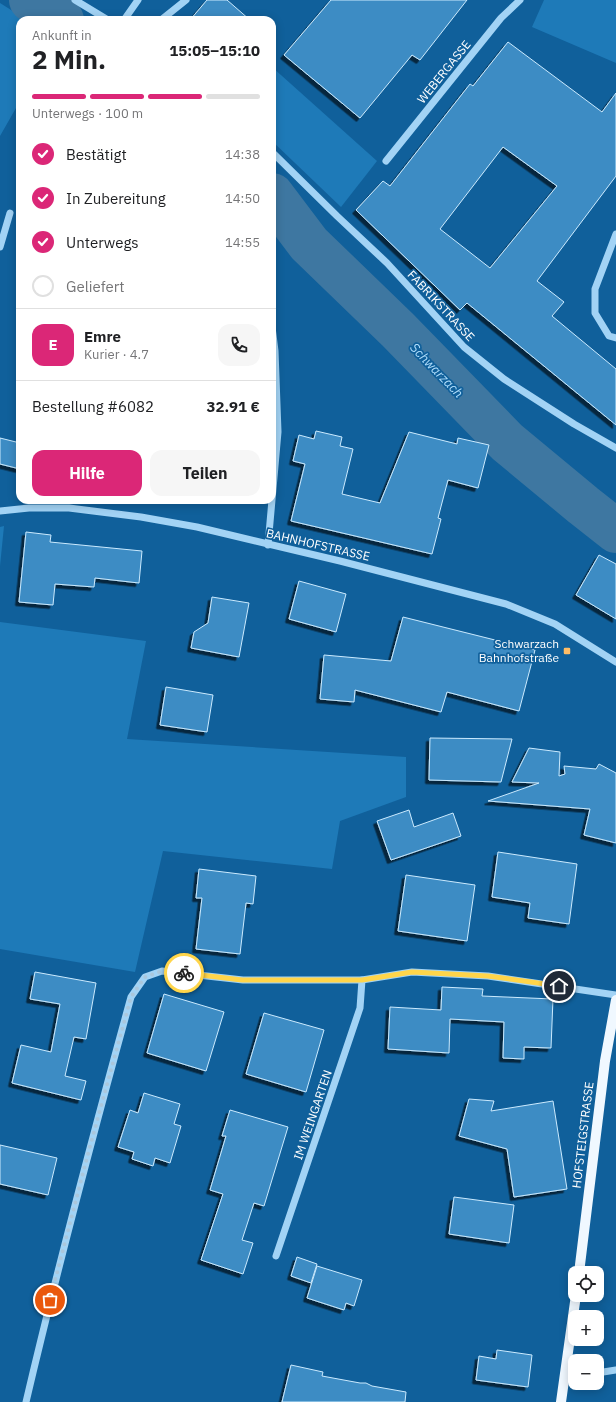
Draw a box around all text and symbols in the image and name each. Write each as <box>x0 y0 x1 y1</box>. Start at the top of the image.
text: Ankunft in <box>32 27 92 44</box>
street label: WEBERGASSE <box>414 37 474 106</box>
text: 15:05–15:10 <box>169 41 260 60</box>
text: 2 Min. <box>32 42 106 76</box>
text: Unterwegs · 100 m <box>32 105 143 122</box>
icon: check <box>32 143 54 165</box>
text: Bestätigt <box>66 145 127 164</box>
text: 14:38 <box>225 146 260 163</box>
icon: check <box>32 187 54 209</box>
text: In Zubereitung <box>66 189 166 208</box>
text: 14:50 <box>225 190 260 207</box>
icon: check <box>32 231 54 253</box>
text: Unterwegs <box>66 233 139 252</box>
text: 14:55 <box>225 234 260 251</box>
street label: FABRIKSTRASSE <box>405 267 478 344</box>
text: Geliefert <box>66 277 125 296</box>
button: phone <box>218 324 260 366</box>
text: Emre <box>84 327 121 346</box>
text: E <box>48 335 58 354</box>
water label: Schwarzach <box>406 339 467 401</box>
text: Kurier · 4.7 <box>84 346 149 363</box>
text: Bestellung #6082 <box>32 397 154 416</box>
text: 32.91 € <box>206 397 260 416</box>
button: Hilfe <box>32 450 142 496</box>
button: Teilen <box>150 450 260 496</box>
street label: BAHNHOFSTRASSE <box>265 525 371 564</box>
place label: Schwarzach Bahnhofstraße <box>479 636 559 665</box>
marker: Schwarzach Bahnhofstraße <box>562 646 572 656</box>
courier <box>164 953 204 993</box>
icon: bike <box>173 962 195 984</box>
pin <box>542 969 576 1003</box>
icon: home <box>548 975 570 997</box>
street label: IM WEINGARTEN <box>290 1068 335 1162</box>
street label: HOFSTEIGSTRASSE <box>569 1081 596 1189</box>
map controls <box>568 1266 604 1390</box>
button: locate <box>568 1266 604 1302</box>
pin <box>33 1283 67 1317</box>
icon: bag <box>39 1289 61 1311</box>
button: + <box>568 1310 604 1346</box>
button: − <box>568 1354 604 1390</box>

